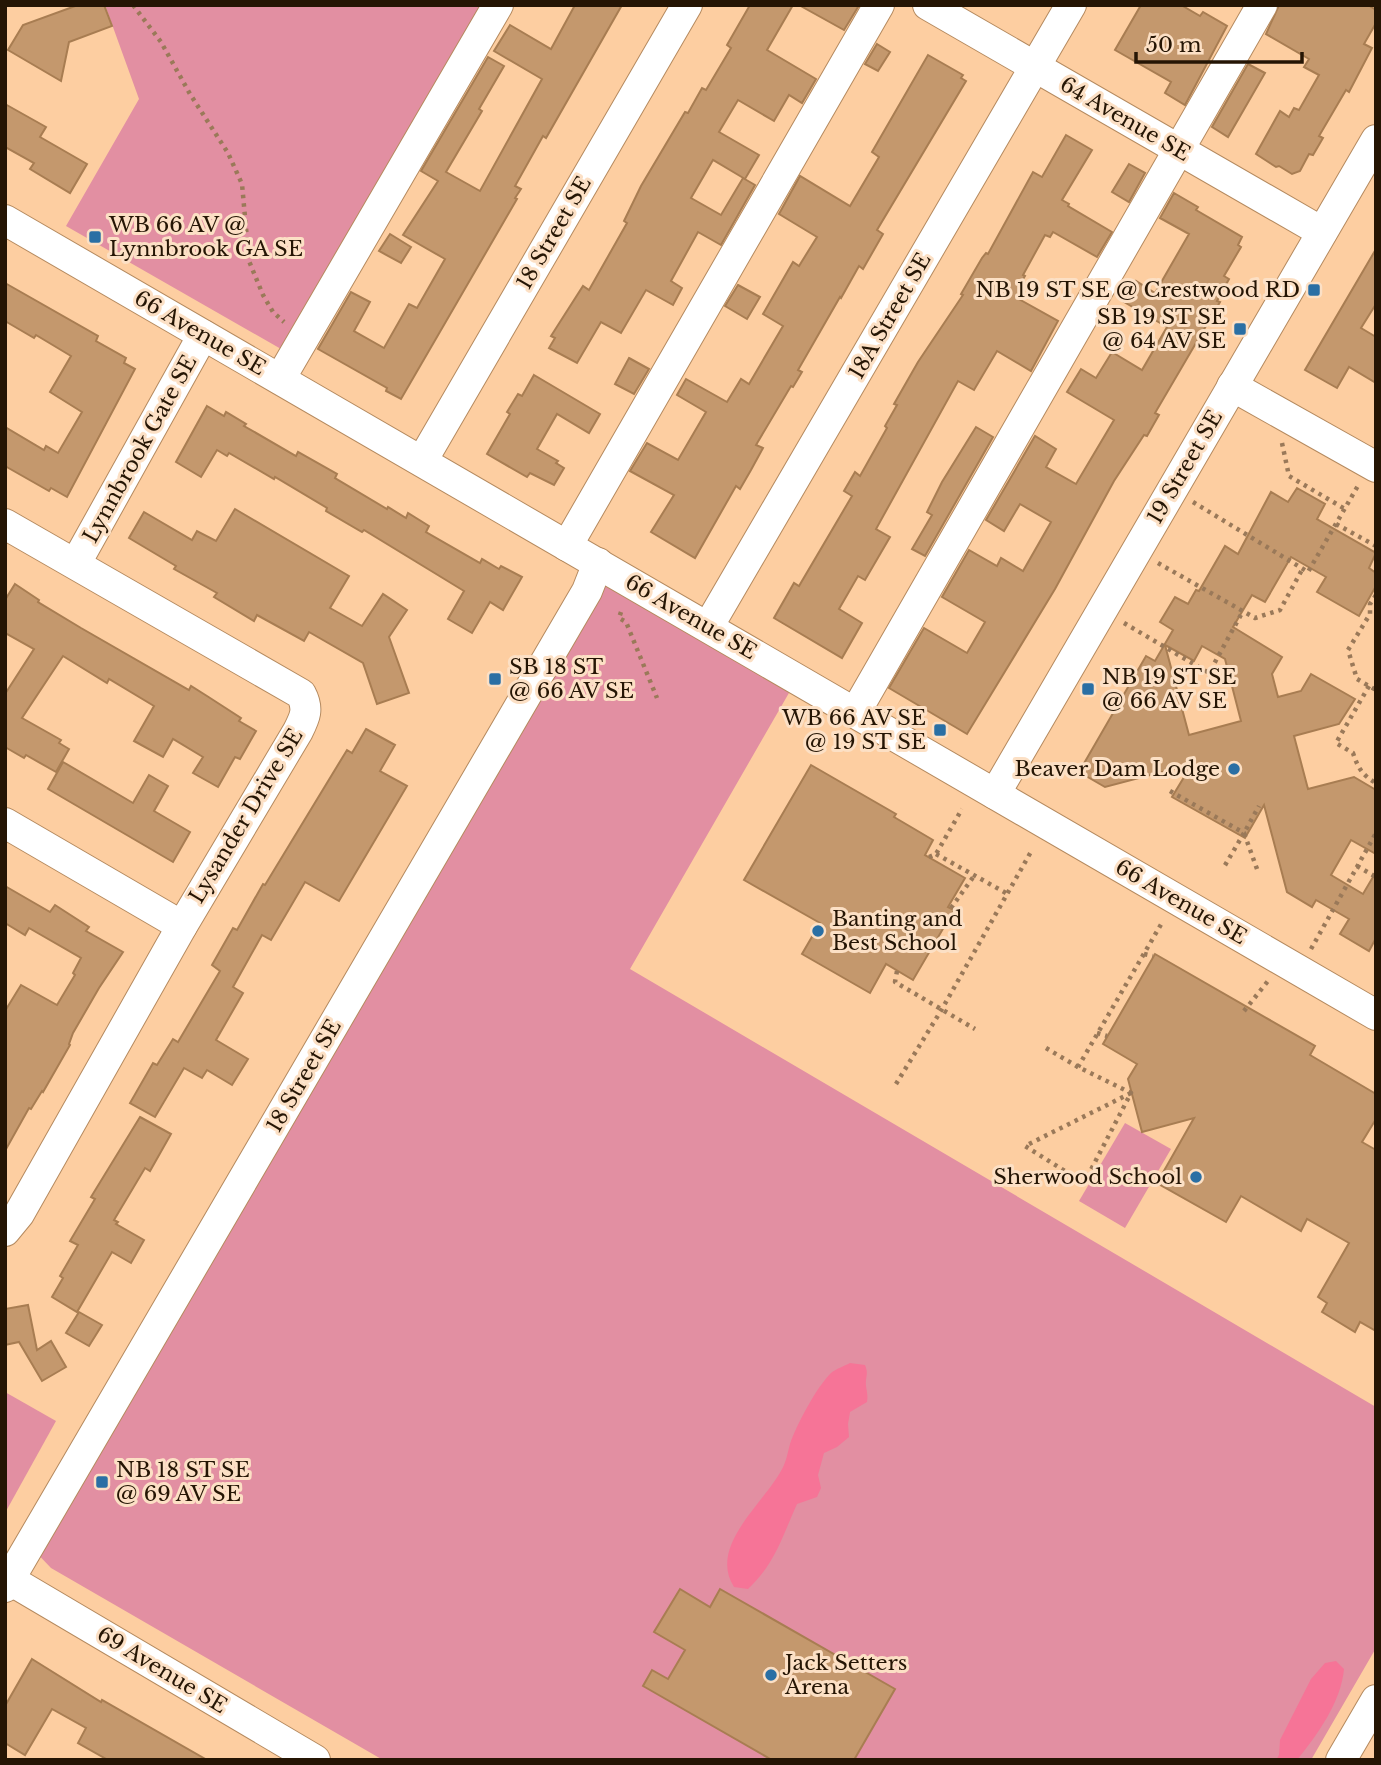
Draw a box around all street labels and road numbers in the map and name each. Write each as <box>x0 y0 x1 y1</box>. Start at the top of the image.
street label: 64 Avenue SE <box>1055 71 1195 167</box>
street label: 18 Street SE <box>511 172 597 294</box>
street label: 18A Street SE <box>843 248 937 384</box>
street label: 66 Avenue SE <box>130 285 270 381</box>
street label: Lynnbrook Gate SE <box>78 351 202 547</box>
street label: 19 Street SE <box>1142 406 1228 528</box>
street label: 66 Avenue SE <box>621 569 761 665</box>
street label: Lysander Drive SE <box>184 724 308 908</box>
street label: 66 Avenue SE <box>1111 854 1251 950</box>
street label: 18 Street SE <box>261 1015 347 1137</box>
street label: 69 Avenue SE <box>92 1621 232 1719</box>

